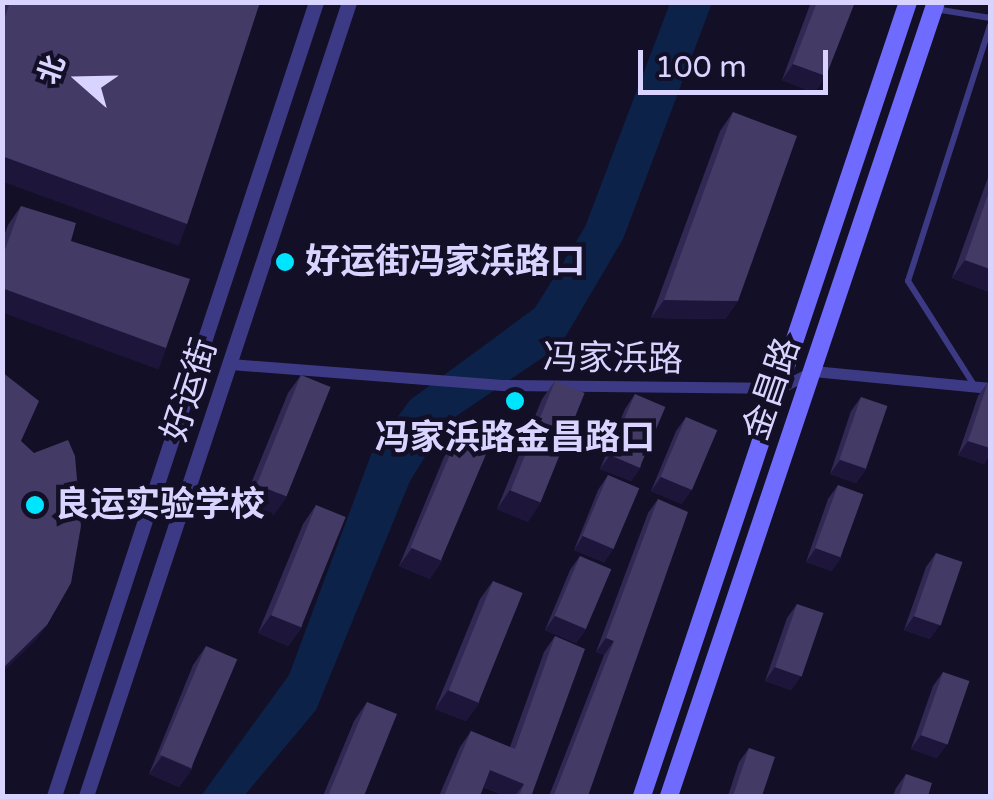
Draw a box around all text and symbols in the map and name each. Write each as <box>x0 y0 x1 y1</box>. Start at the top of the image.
north arrow <box>30 30 130 130</box>
scale bar <box>643 30 833 92</box>
text: 100 m <box>655 49 747 86</box>
text: 北 <box>31 51 73 89</box>
place label: 好运街冯家浜路口 <box>305 241 585 283</box>
marker: 好运街冯家浜路口 <box>274 251 296 273</box>
street label: 金昌路 <box>735 333 809 445</box>
street label: 好运街 <box>154 334 226 446</box>
street label: 冯家浜路 <box>543 337 683 381</box>
marker: 冯家浜路金昌路口 <box>504 390 526 412</box>
place label: 冯家浜路金昌路口 <box>375 417 655 459</box>
place label: 良运实验学校 <box>55 484 265 526</box>
marker: 良运实验学校 <box>24 494 46 516</box>

